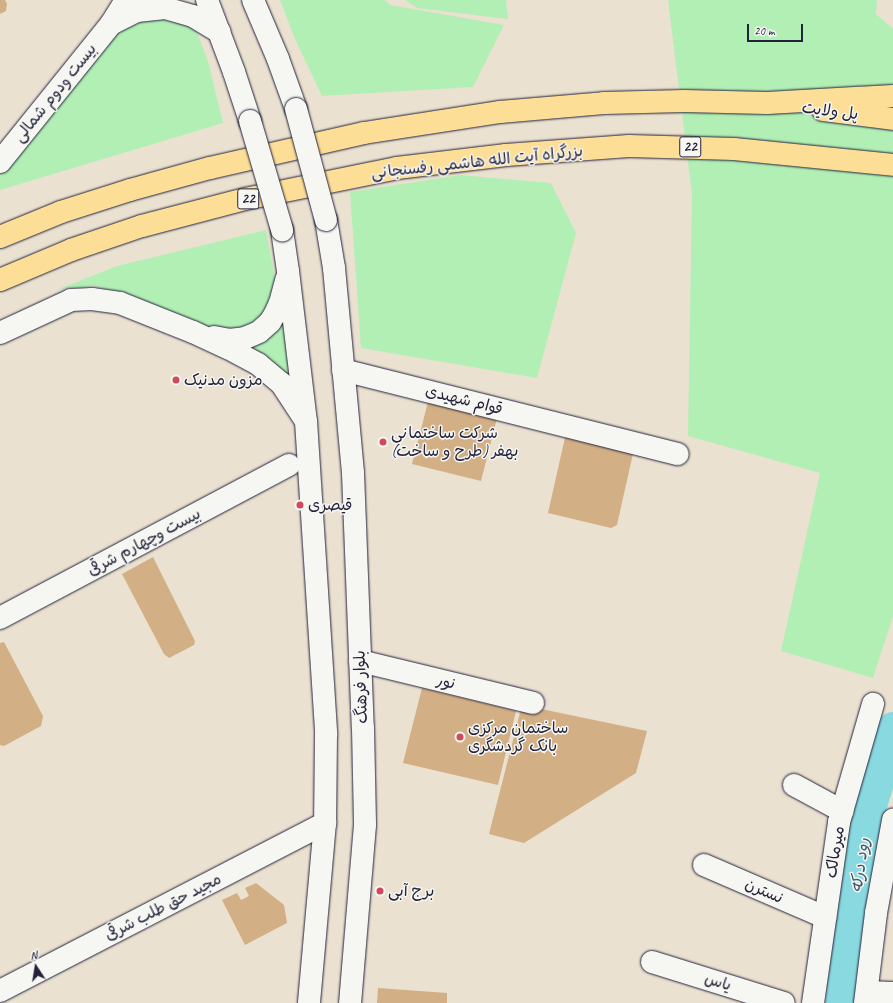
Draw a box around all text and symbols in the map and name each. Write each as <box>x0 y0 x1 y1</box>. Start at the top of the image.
scale bar <box>749 16 805 42</box>
text: 20 m <box>754 23 774 39</box>
street label: بیست ودوم شمالی <box>9 40 101 146</box>
street label: پل ولایت <box>801 98 859 124</box>
road number: 22 <box>679 134 701 160</box>
street label: بزرگراه آیت الله هاشمی رفسنجانی <box>370 141 584 183</box>
road number: 22 <box>237 186 259 212</box>
place label: مزون مدنیک <box>184 370 263 390</box>
marker: مزون مدنیک <box>171 375 181 385</box>
street label: قوام شهیدی <box>423 381 505 419</box>
place label: شرکت ساختمانی بهفر (طرح و ساخت) <box>391 423 518 461</box>
marker: شرکت ساختمانی بهفر (طرح و ساخت) <box>378 437 388 447</box>
place label: قیصری <box>308 495 352 515</box>
marker: قیصری <box>295 500 305 510</box>
street label: بیست وچهارم شرقی <box>84 504 204 580</box>
street label: بلوار فرهنگ <box>350 650 372 724</box>
street label: نور <box>435 670 457 694</box>
place label: ساختمان مرکزی بانک گردشگری <box>468 718 568 756</box>
marker: ساختمان مرکزی بانک گردشگری <box>455 732 465 742</box>
street label: میرمالک <box>821 825 849 879</box>
water label: رود درکه <box>846 836 874 894</box>
street label: مجید حق طلب شرقی <box>102 869 224 945</box>
street label: نسترن <box>742 874 786 908</box>
place label: برج آبی <box>388 881 434 901</box>
marker: برج آبی <box>375 886 385 896</box>
north arrow <box>16 947 56 987</box>
text: N <box>29 948 38 963</box>
street label: یاس <box>702 969 734 995</box>

